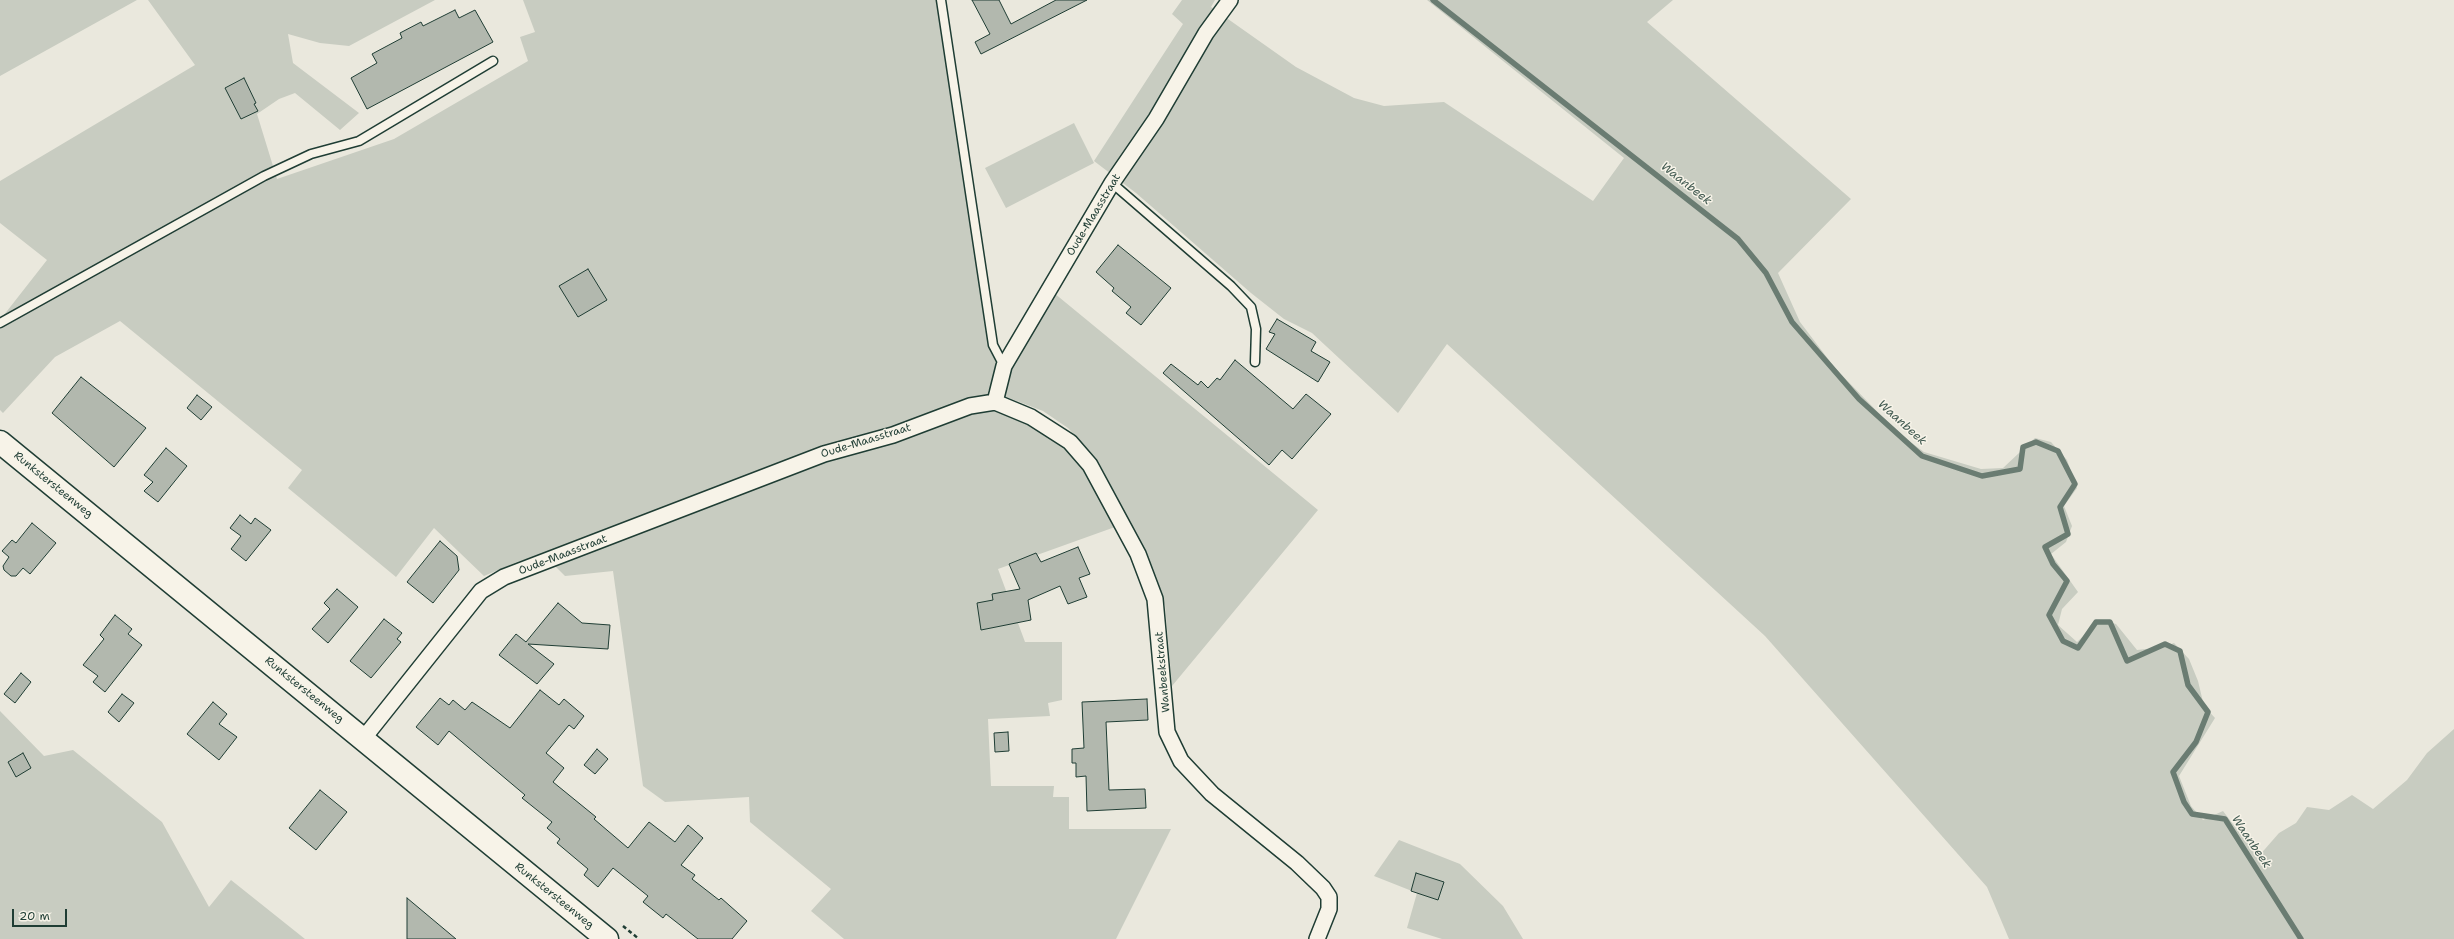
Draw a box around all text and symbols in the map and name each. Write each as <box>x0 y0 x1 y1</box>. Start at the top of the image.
water label: Waanbeek <box>1658 160 1714 208</box>
street label: Oude-Maasstraat <box>1064 171 1124 259</box>
water label: Waanbeek <box>1875 397 1929 449</box>
street label: Oude-Maasstraat <box>819 421 913 461</box>
street label: Runkstersteenweg <box>11 449 95 521</box>
street label: Oude-Maasstraat <box>517 532 609 578</box>
street label: Wanbeekstraat <box>1153 631 1173 713</box>
street label: Runkstersteenweg <box>262 654 346 726</box>
water label: Waanbeek <box>2228 813 2274 871</box>
street label: Runkstersteenweg <box>512 860 596 932</box>
scale bar <box>14 901 69 927</box>
text: 20 m <box>19 908 50 924</box>

